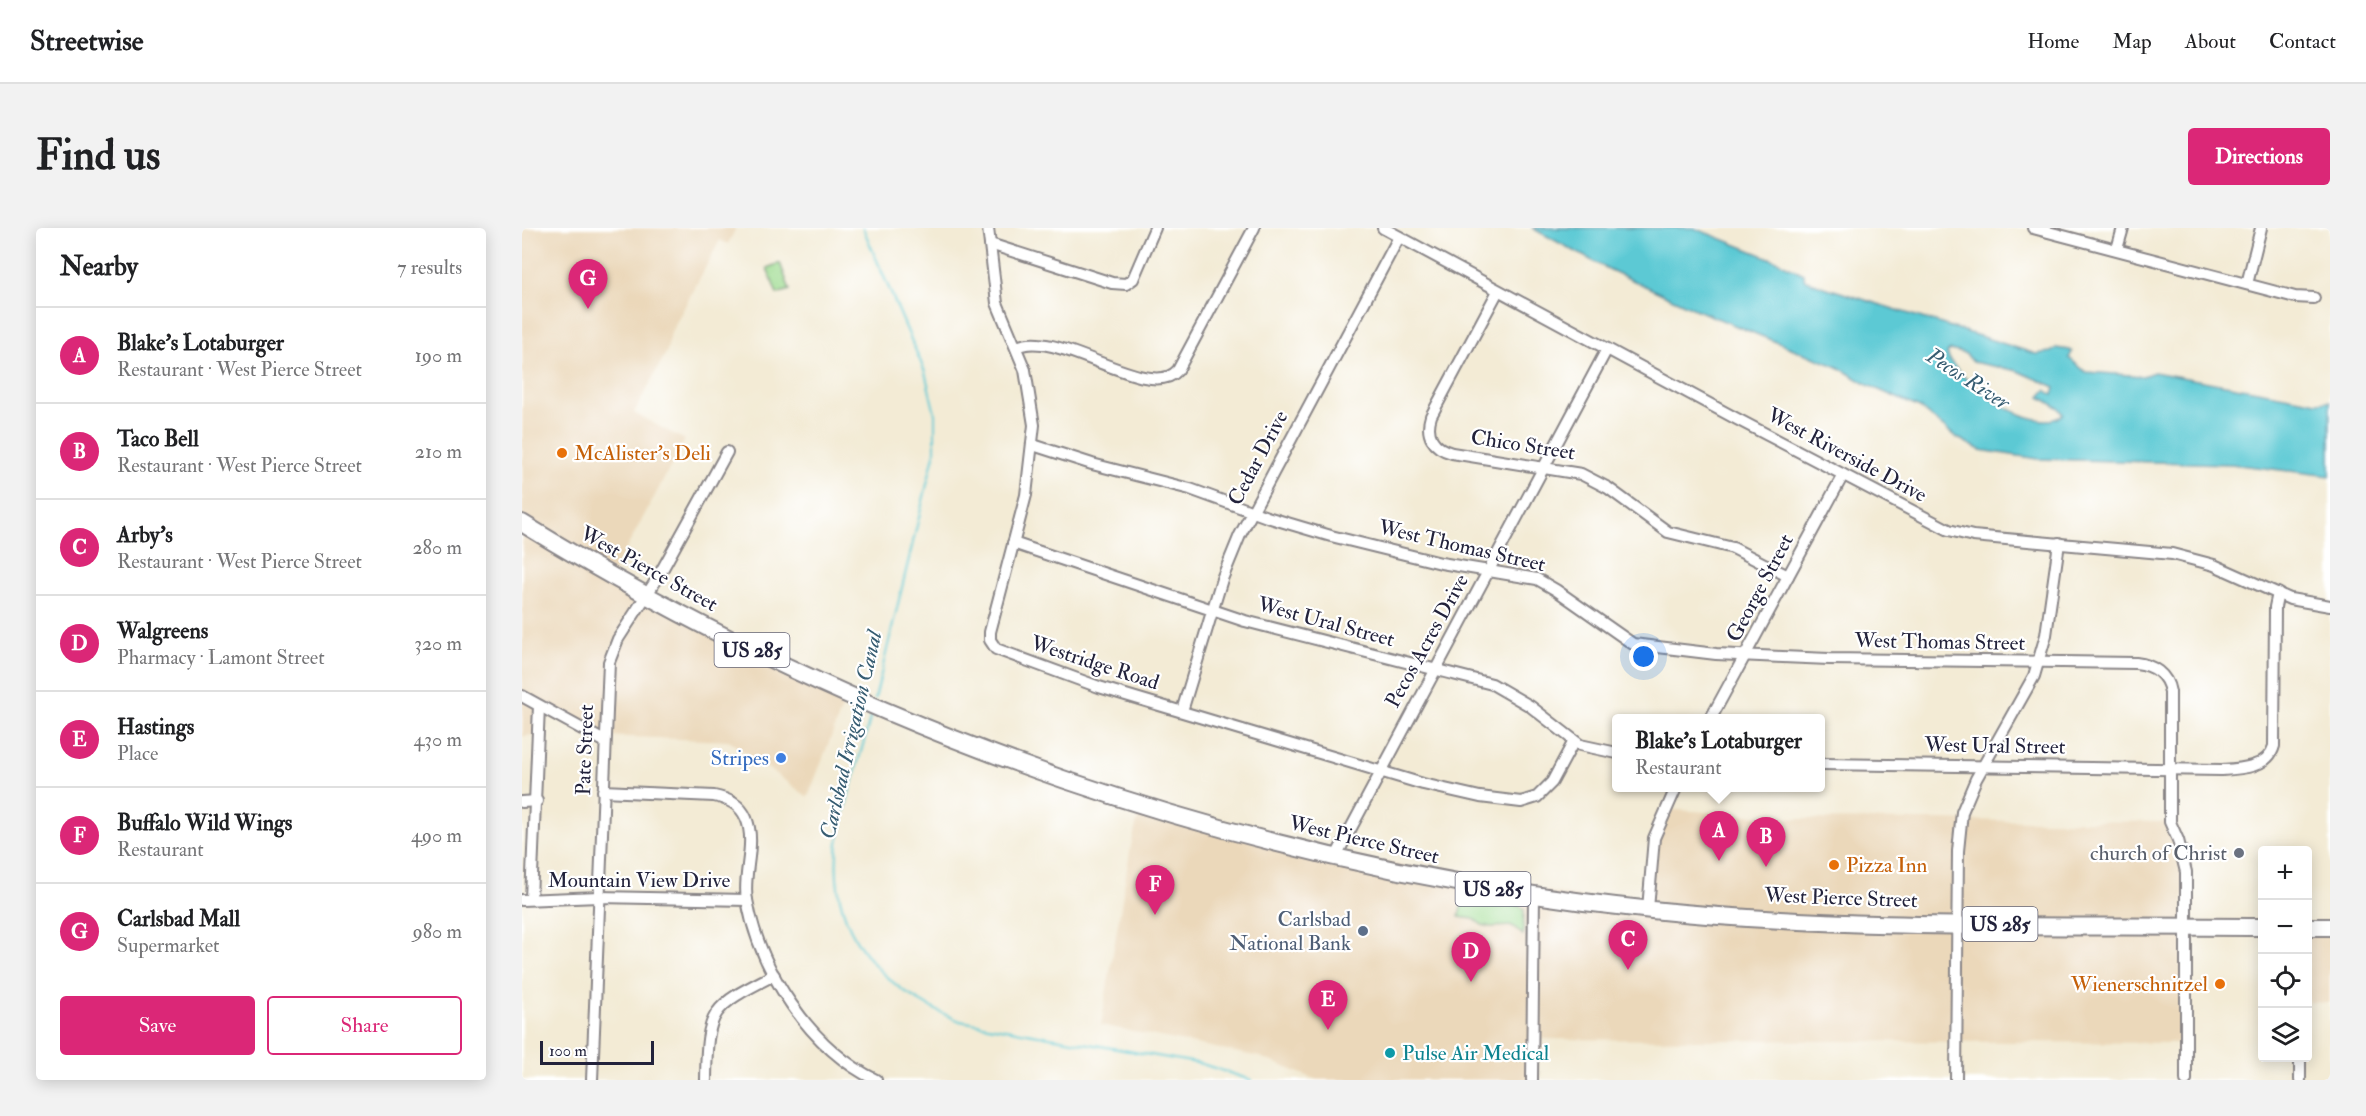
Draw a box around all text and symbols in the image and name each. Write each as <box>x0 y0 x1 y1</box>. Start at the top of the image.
text: Streetwise <box>30 24 144 59</box>
text: Home <box>2027 28 2079 55</box>
text: Map <box>2112 28 2152 55</box>
text: About <box>2185 28 2236 55</box>
text: Contact <box>2269 28 2336 55</box>
button: Directions <box>2188 128 2330 185</box>
text: Find us <box>36 130 160 182</box>
text: Nearby <box>60 251 138 283</box>
text: 7 results <box>397 255 462 280</box>
pin: G <box>568 260 608 309</box>
text: Blake's Lotaburger <box>117 329 284 357</box>
water label: Pecos River <box>1920 341 2017 417</box>
text: A <box>73 343 86 368</box>
text: 190 m <box>415 343 462 368</box>
text: Restaurant · West Pierce Street <box>117 357 362 382</box>
street label: West Riverside Drive <box>1762 401 1932 509</box>
street label: Cedar Drive <box>1222 406 1294 510</box>
street label: Chico Street <box>1469 423 1577 467</box>
text: Taco Bell <box>117 425 199 453</box>
text: B <box>73 439 86 464</box>
text: 210 m <box>415 439 462 464</box>
place label: McAlister's Deli <box>574 440 711 467</box>
marker: McAlister's Deli <box>555 446 569 460</box>
text: Restaurant · West Pierce Street <box>117 453 362 478</box>
street label: West Thomas Street <box>1375 513 1548 578</box>
street label: West Pierce Street <box>575 520 723 618</box>
text: Arby's <box>117 521 173 549</box>
street label: George Street <box>1720 529 1800 647</box>
text: C <box>72 535 87 560</box>
text: 280 m <box>412 535 462 560</box>
text: Restaurant · West Pierce Street <box>117 549 362 574</box>
street label: Pecos Acres Drive <box>1379 569 1475 713</box>
street label: West Ural Street <box>1254 590 1398 653</box>
text: Walgreens <box>117 617 208 645</box>
water label: Carlsbad Irrigation Canal <box>813 626 889 842</box>
street label: West Thomas Street <box>1853 627 2026 657</box>
street label: Westridge Road <box>1026 629 1163 697</box>
text: D <box>71 631 88 656</box>
text: 320 m <box>414 631 462 656</box>
road number: US 285 <box>714 633 790 667</box>
your location <box>1629 642 1658 671</box>
text: Pharmacy · Lamont Street <box>117 645 325 670</box>
street label: Pate Street <box>570 704 600 796</box>
text: Hastings <box>117 713 194 741</box>
popup <box>1612 714 1825 792</box>
text: E <box>72 727 87 752</box>
text: 430 m <box>414 727 462 752</box>
text: Blake's Lotaburger <box>1635 727 1802 755</box>
street label: West Ural Street <box>1923 731 2066 761</box>
text: Place <box>117 741 158 766</box>
place label: Stripes <box>711 745 769 772</box>
marker: Stripes <box>774 751 788 765</box>
text: Restaurant <box>1635 755 1722 780</box>
text: Buffalo Wild Wings <box>117 809 292 837</box>
street label: West Pierce Street <box>1285 809 1442 870</box>
pin: A <box>1700 812 1738 861</box>
pin: B <box>1746 818 1786 867</box>
text: F <box>73 823 86 848</box>
text: 490 m <box>411 823 462 848</box>
text: Restaurant <box>117 837 204 862</box>
place label: church of Christ <box>2090 840 2227 867</box>
marker: church of Christ <box>2232 846 2246 860</box>
map controls <box>2258 846 2312 1062</box>
button: + <box>2258 846 2312 900</box>
place label: Pizza Inn <box>1846 852 1927 879</box>
marker: Pizza Inn <box>1827 858 1841 872</box>
pin: F <box>1136 866 1174 915</box>
street label: Mountain View Drive <box>548 867 730 894</box>
road number: US 285 <box>1456 872 1530 906</box>
street label: West Pierce Street <box>1763 882 1918 914</box>
button: − <box>2258 900 2312 954</box>
text: Carlsbad Mall <box>117 905 240 933</box>
place label: Carlsbad National Bank <box>1229 906 1352 957</box>
road number: US 285 <box>1962 907 2038 941</box>
text: G <box>71 919 88 944</box>
text: 980 m <box>412 919 462 944</box>
pin: C <box>1608 920 1648 970</box>
marker: Carlsbad National Bank <box>1356 924 1370 938</box>
pin: D <box>1452 932 1490 982</box>
text: Supermarket <box>117 933 220 958</box>
button: locate <box>2258 954 2312 1008</box>
place label: Wienerschnitzel <box>2070 971 2209 998</box>
marker: Wienerschnitzel <box>2213 977 2227 991</box>
pin: E <box>1308 980 1348 1030</box>
button: Save <box>60 996 255 1055</box>
button: Share <box>267 996 462 1055</box>
button: layers <box>2258 1008 2312 1062</box>
scale bar <box>540 1038 654 1066</box>
place label: Pulse Air Medical <box>1402 1040 1550 1067</box>
text: 100 m <box>549 1041 587 1061</box>
marker: Pulse Air Medical <box>1383 1046 1397 1060</box>

